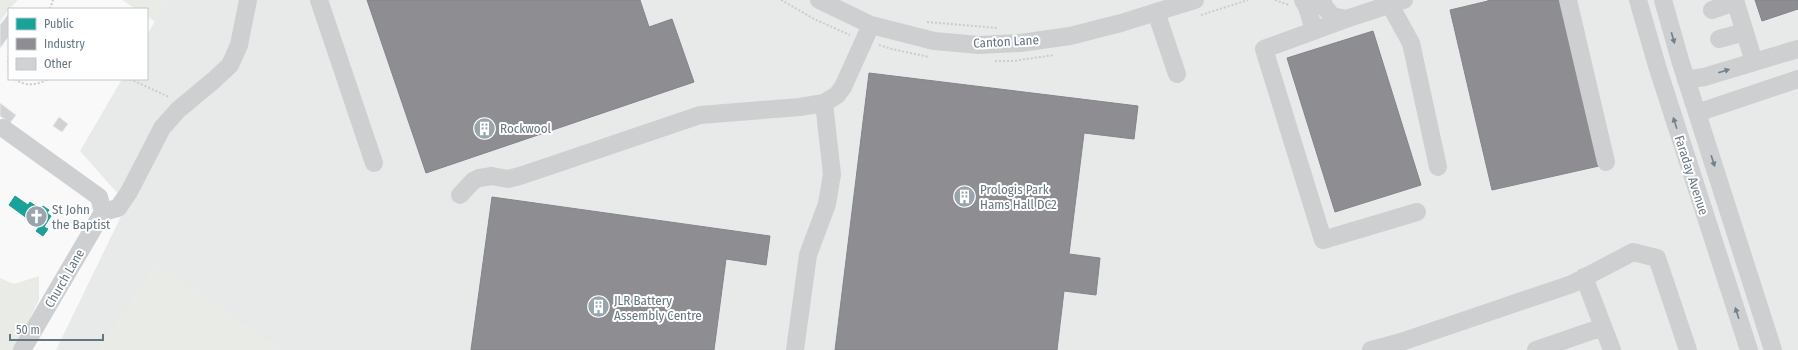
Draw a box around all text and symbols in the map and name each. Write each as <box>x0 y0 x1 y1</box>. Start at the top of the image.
legend <box>8 8 148 80</box>
text: Public <box>44 17 74 31</box>
street label: Canton Lane <box>973 32 1039 51</box>
one-way arrow <box>1670 32 1676 44</box>
text: Industry <box>44 37 85 51</box>
text: Other <box>44 57 73 71</box>
one-way arrow <box>1718 68 1730 74</box>
building icon: Rockwool <box>472 115 498 141</box>
one-way arrow <box>1672 116 1678 128</box>
place label: Rockwool <box>500 121 552 136</box>
street label: Faraday Avenue <box>1672 133 1711 217</box>
one-way arrow <box>1710 156 1716 168</box>
place label: Prologis Park Hams Hall DC2 <box>980 182 1057 212</box>
building icon: Prologis Park Hams Hall DC2 <box>952 183 978 209</box>
place label: St John the Baptist <box>52 202 111 232</box>
church icon: St John the Baptist <box>23 203 49 229</box>
street label: Church Lane <box>42 246 87 310</box>
place label: JLR Battery Assembly Centre <box>614 293 702 323</box>
building icon: JLR Battery Assembly Centre <box>585 294 611 320</box>
one-way arrow <box>1734 307 1740 319</box>
scale bar <box>10 316 103 342</box>
text: 50 m <box>16 323 40 337</box>

